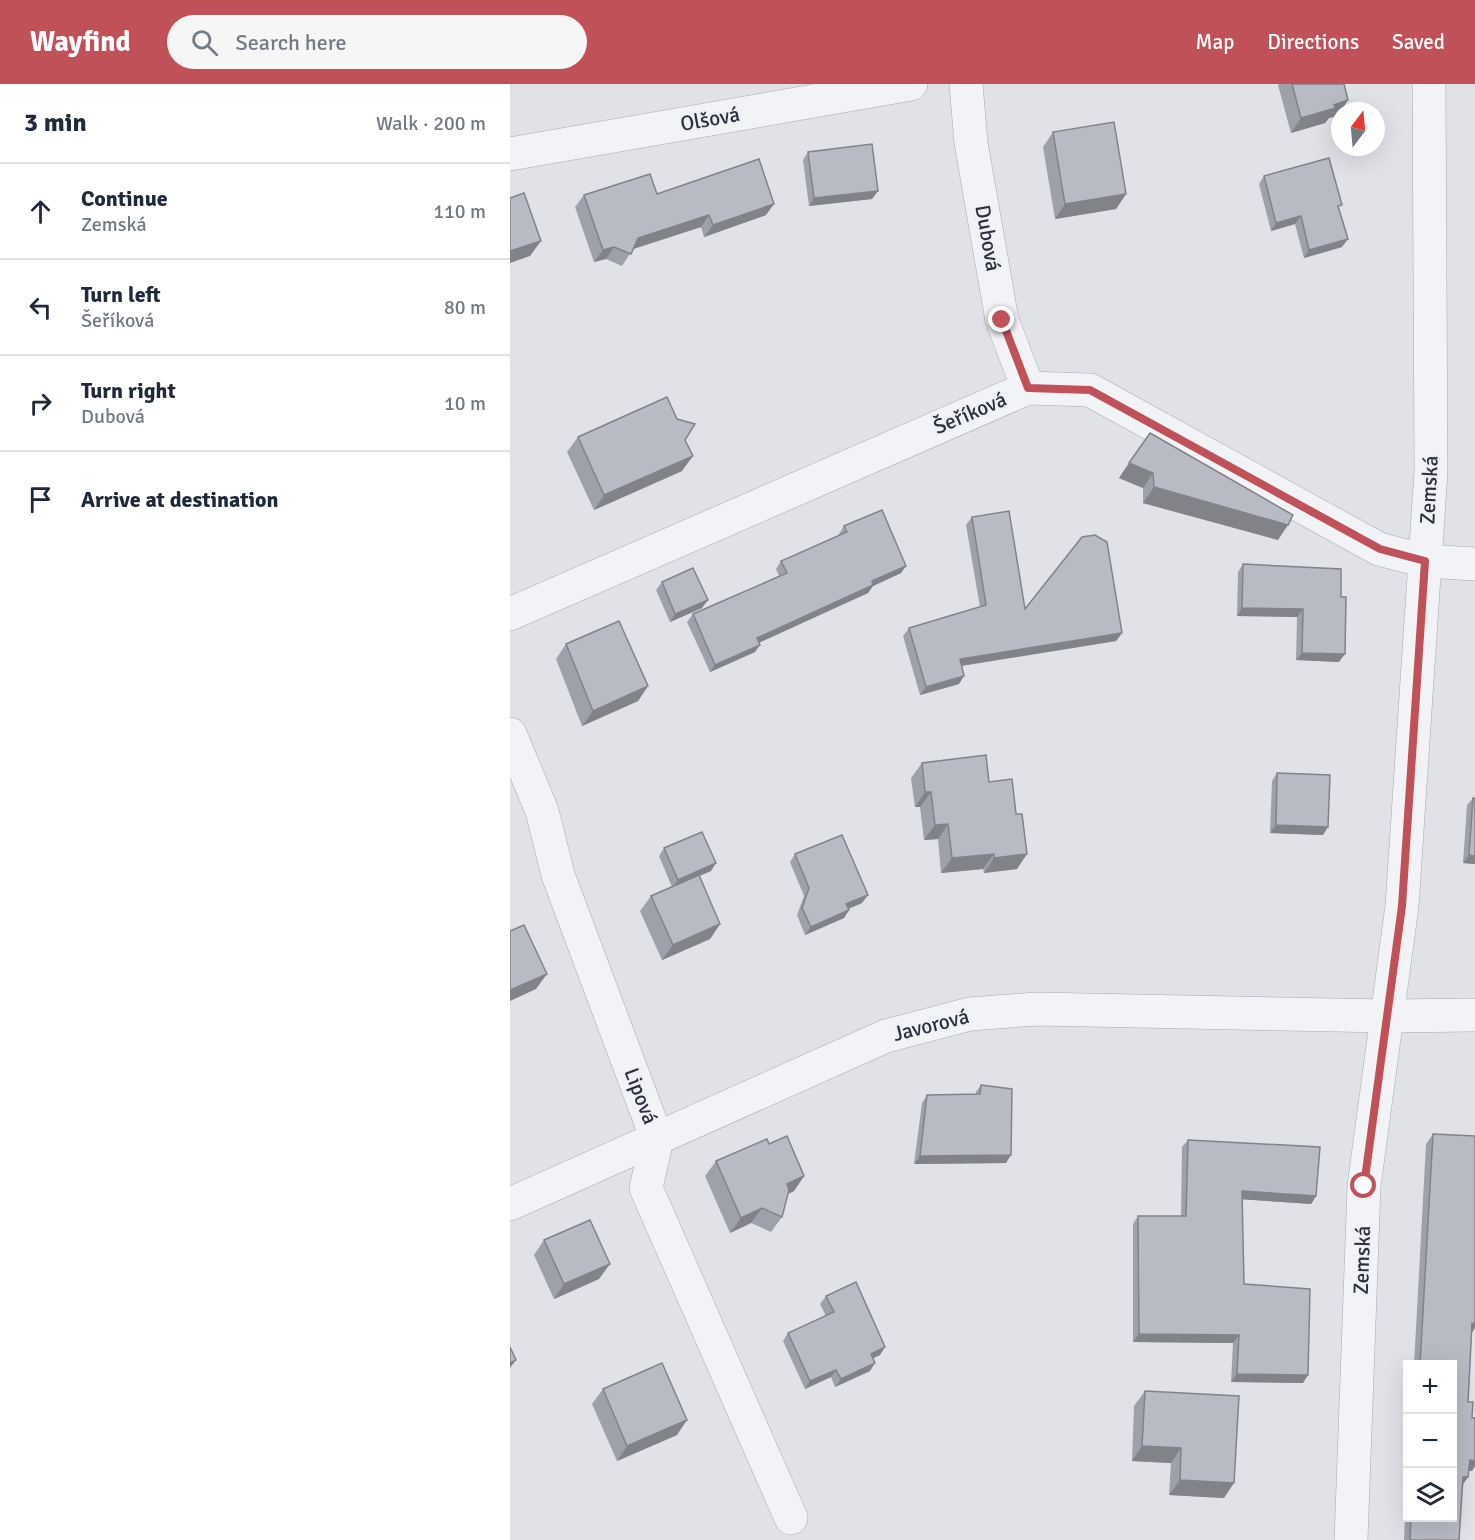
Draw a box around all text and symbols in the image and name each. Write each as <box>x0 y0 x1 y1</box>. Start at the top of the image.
search box <box>167 15 587 69</box>
text: Wayfind <box>30 25 131 59</box>
icon: search <box>188 26 221 59</box>
text: Search here <box>236 29 347 56</box>
text: Map <box>1196 29 1234 55</box>
text: Directions <box>1267 29 1359 55</box>
text: Saved <box>1392 29 1445 55</box>
street label: Olšová <box>678 101 742 137</box>
north arrow <box>1331 102 1385 156</box>
text: 3 min <box>24 107 87 139</box>
text: Walk · 200 m <box>376 111 486 136</box>
text: Continue <box>81 185 168 212</box>
icon: ahead <box>24 195 57 228</box>
text: 110 m <box>433 199 486 224</box>
street label: Dubová <box>969 203 1007 273</box>
text: Zemská <box>81 212 147 237</box>
text: Turn left <box>81 281 161 308</box>
icon: left <box>24 291 57 324</box>
text: 80 m <box>444 295 486 320</box>
route end <box>988 306 1014 332</box>
text: Šeříková <box>81 308 154 333</box>
text: Turn right <box>81 377 176 404</box>
street label: Šeříková <box>929 386 1011 440</box>
icon: right <box>24 387 57 420</box>
text: 10 m <box>444 391 486 416</box>
text: Dubová <box>81 404 145 429</box>
street label: Zemská <box>1414 455 1444 525</box>
icon: arrive <box>24 483 57 516</box>
text: Arrive at destination <box>81 486 278 513</box>
street label: Javorová <box>890 1003 972 1047</box>
street label: Lipová <box>618 1064 664 1128</box>
route start <box>1350 1172 1376 1198</box>
street label: Zemská <box>1348 1225 1376 1295</box>
map controls <box>1403 1360 1457 1522</box>
button: + <box>1403 1360 1457 1414</box>
button: − <box>1403 1414 1457 1468</box>
button: layers <box>1403 1468 1457 1522</box>

